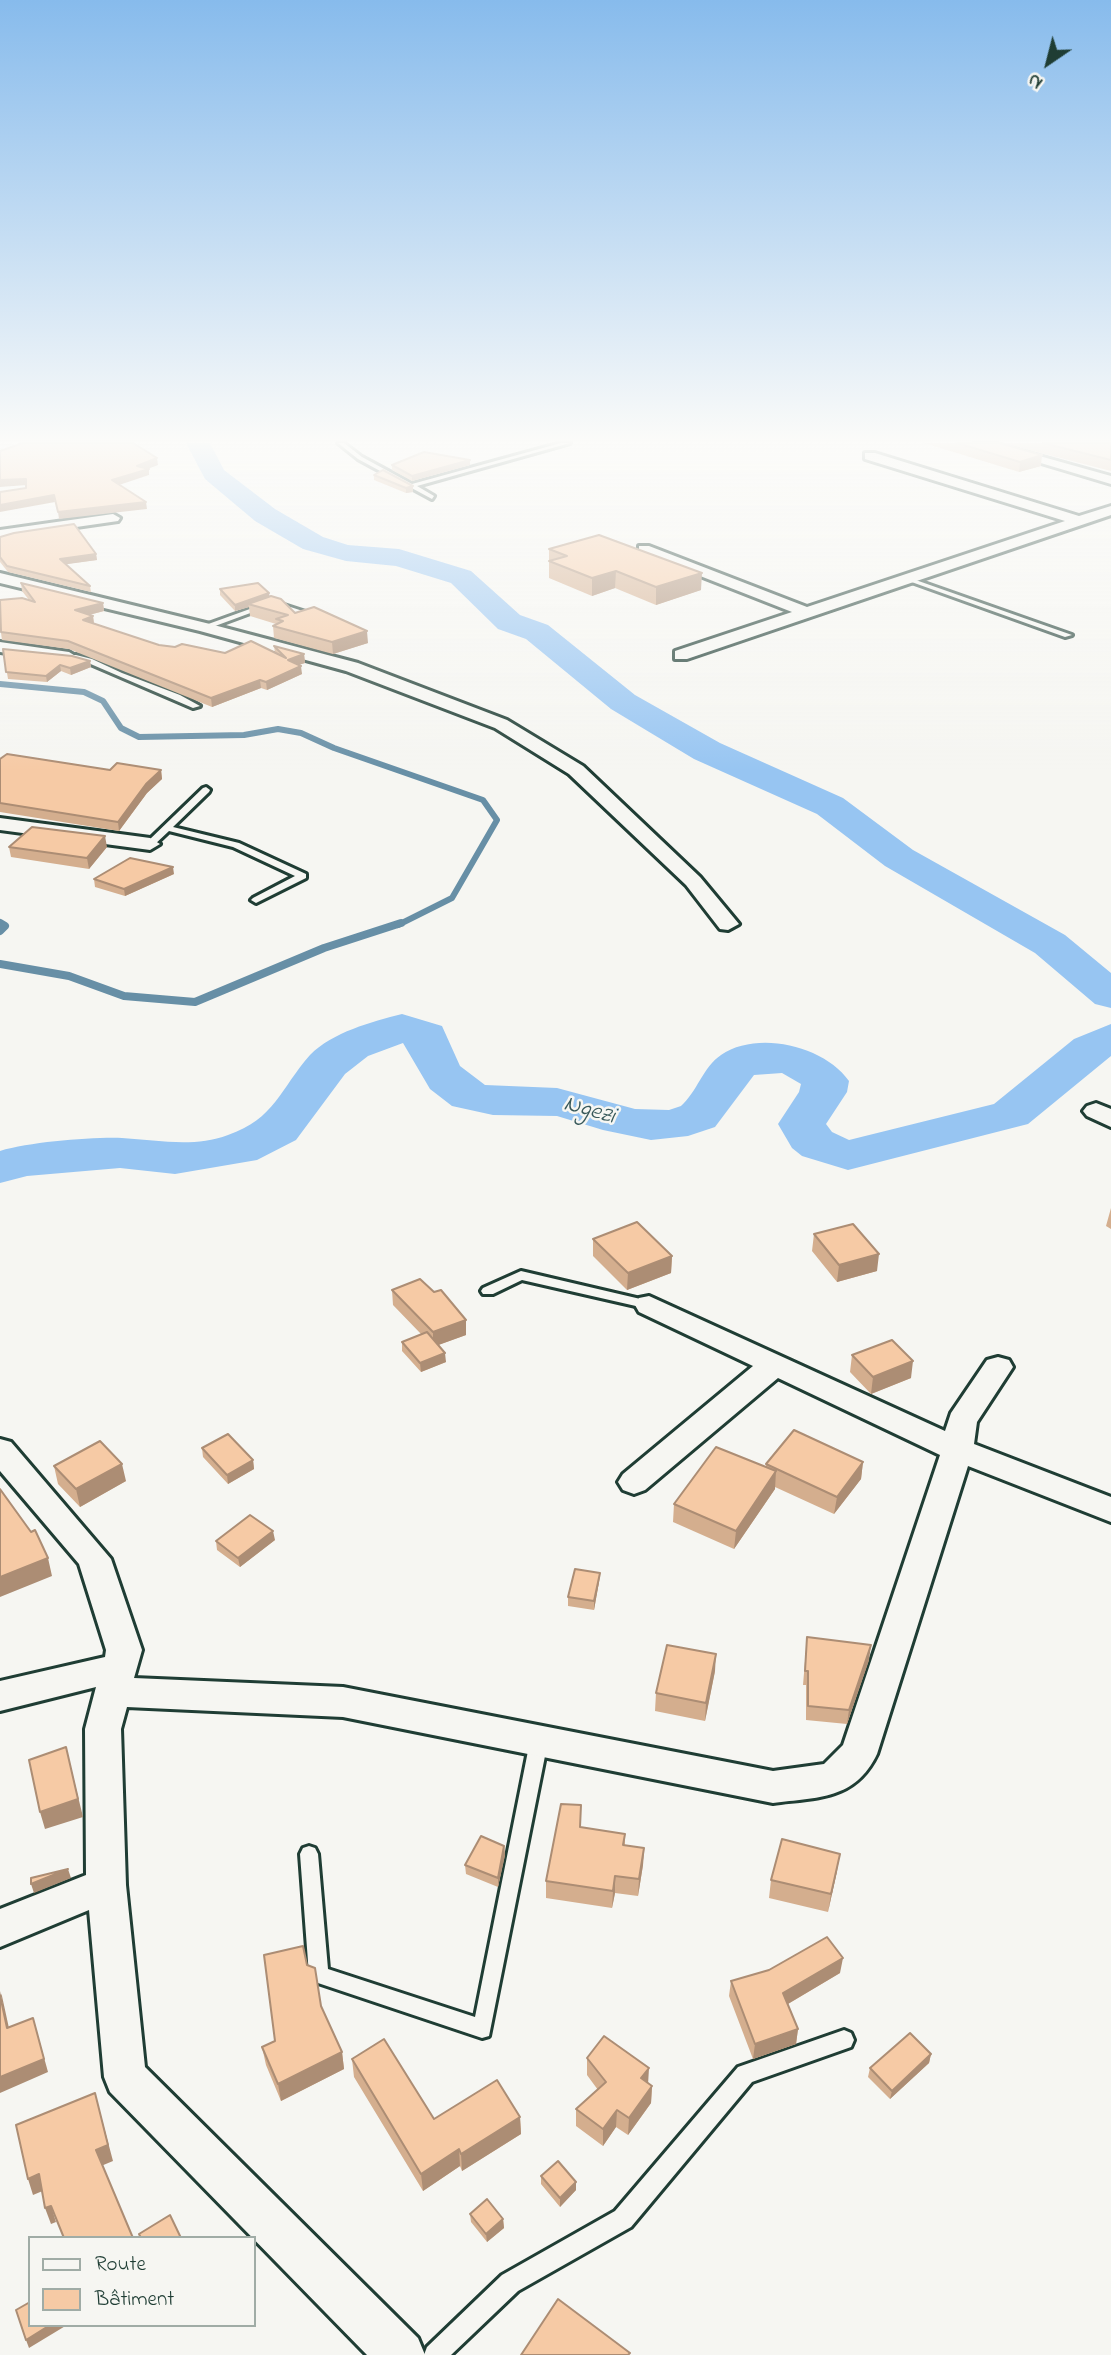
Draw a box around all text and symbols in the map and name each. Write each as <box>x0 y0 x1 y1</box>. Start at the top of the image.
north arrow <box>1013 28 1083 98</box>
text: N <box>1023 66 1049 95</box>
water label: Ngezi <box>560 1091 618 1133</box>
legend <box>28 2236 256 2327</box>
text: Route <box>95 2250 146 2280</box>
text: Bâtiment <box>95 2285 174 2315</box>

